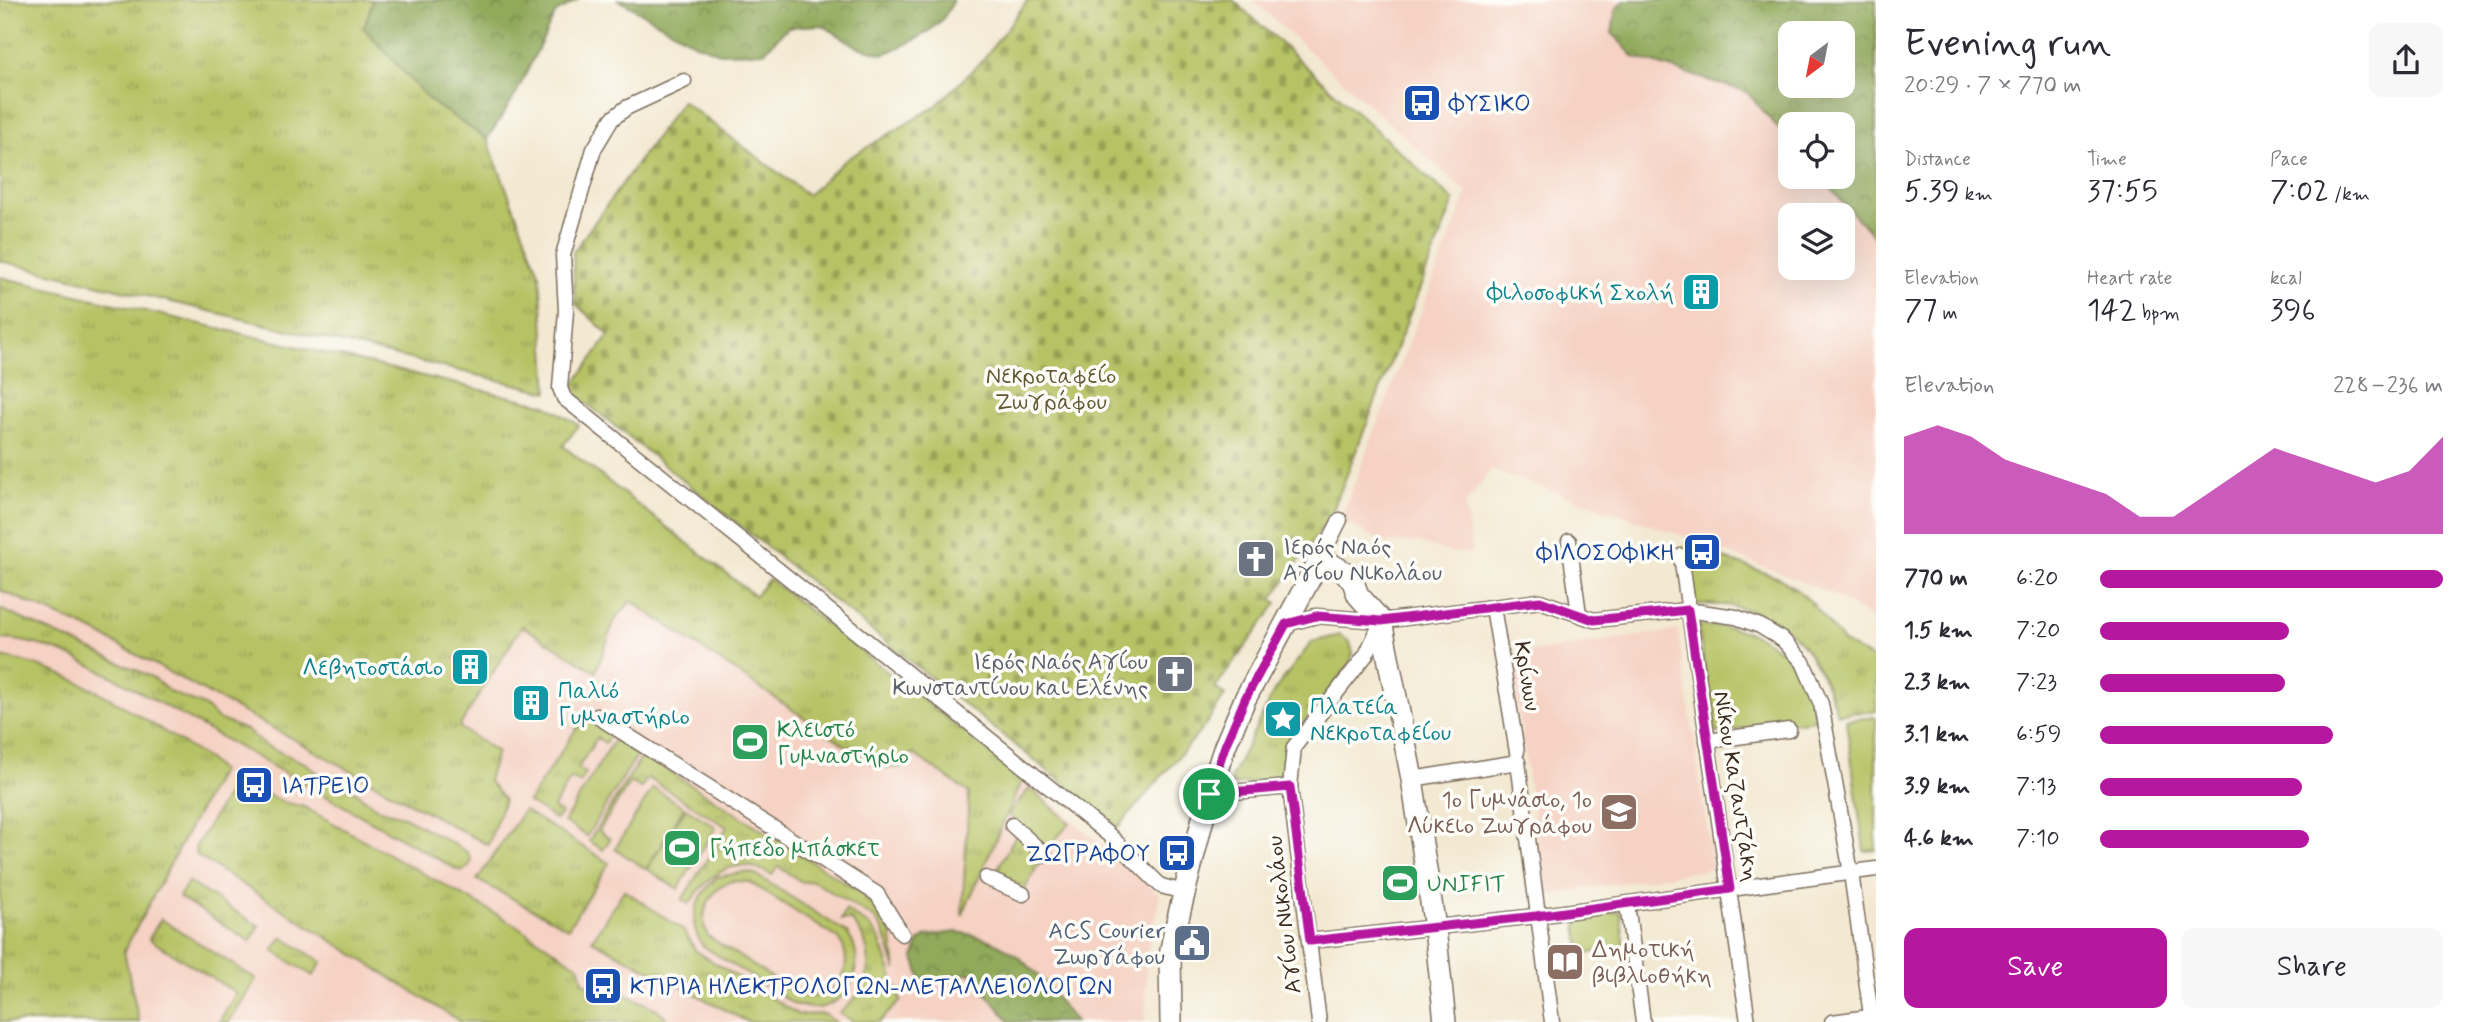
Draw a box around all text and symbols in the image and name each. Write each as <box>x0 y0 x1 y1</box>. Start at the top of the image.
text: Evening run <box>1904 20 2111 69</box>
north arrow <box>1778 21 1855 98</box>
map controls <box>1778 21 1855 280</box>
button: share <box>2369 23 2443 97</box>
text: 20:29 · 7 × 770 m <box>1904 71 2082 101</box>
bus stop icon: ΦΥΣΙΚΟ <box>1401 82 1443 124</box>
place label: ΦΥΣΙΚΟ <box>1448 90 1531 120</box>
button: locate <box>1778 112 1855 189</box>
text: Distance <box>1904 147 1971 172</box>
text: Time <box>2087 147 2127 172</box>
text: Pace <box>2270 147 2308 172</box>
text: 5.39 <box>1904 172 1960 211</box>
text: 37:55 <box>2087 172 2158 211</box>
text: 7:02 <box>2270 172 2329 211</box>
text: km <box>1960 182 1993 207</box>
text: /km <box>2329 182 2370 207</box>
button: layers <box>1778 203 1855 280</box>
text: Elevation <box>1904 266 1979 291</box>
text: Heart rate <box>2087 266 2172 291</box>
text: kcal <box>2270 266 2302 291</box>
building icon: Φιλοσοφική Σχολή <box>1680 271 1722 313</box>
place label: Φιλοσοφική Σχολή <box>1486 279 1674 309</box>
text: 77 <box>1904 291 1937 330</box>
text: 142 <box>2087 291 2137 330</box>
text: 396 <box>2270 291 2316 330</box>
text: m <box>1937 301 1958 326</box>
text: bpm <box>2137 301 2180 326</box>
park label: Νεκροταφείο Ζωγράφου <box>986 362 1116 418</box>
text: Elevation <box>1904 371 1995 401</box>
text: 228–236 m <box>2333 371 2443 401</box>
bus stop icon: ΦΙΛΟΣΟΦΙΚΗ <box>1681 531 1723 573</box>
place label: Ιερός Ναός Αγίου Νικολάου <box>1283 533 1442 589</box>
church icon: Ιερός Ναός Αγίου Νικολάου <box>1235 538 1277 580</box>
place label: ΦΙΛΟΣΟΦΙΚΗ <box>1536 539 1675 569</box>
text: 770 m <box>1904 564 1968 594</box>
text: 6:20 <box>2016 564 2058 594</box>
text: 1.5 km <box>1904 616 1973 646</box>
text: 7:20 <box>2016 616 2061 646</box>
street label: Κρίνων <box>1506 639 1546 713</box>
building icon: Λεβητοστάσιο <box>449 646 491 688</box>
place label: Ιερός Ναός Αγίου Κωνσταντίνου και Ελένης <box>893 648 1148 704</box>
church icon: Ιερός Ναός Αγίου Κωνσταντίνου και Ελένης <box>1154 653 1196 695</box>
place label: Λεβητοστάσιο <box>302 654 443 684</box>
text: 2.3 km <box>1904 668 1970 698</box>
text: 7:23 <box>2016 668 2057 698</box>
place label: Παλιό Γυμναστήριο <box>558 677 690 733</box>
building icon: Παλιό Γυμναστήριο <box>510 682 552 724</box>
street label: Νίκου Καζαντζάκη <box>1705 689 1765 884</box>
place label: Πλατεία Νεκροταφείου <box>1310 693 1451 749</box>
place icon: Πλατεία Νεκροταφείου <box>1262 698 1304 740</box>
place label: Κλειστό Γυμναστήριο <box>777 716 909 772</box>
text: 3.1 km <box>1904 720 1969 750</box>
text: 6:59 <box>2016 720 2061 750</box>
sports icon: Κλειστό Γυμναστήριο <box>729 721 771 763</box>
bus stop icon: ΙΑΤΡΕΙΟ <box>233 764 275 806</box>
pin <box>1179 764 1239 824</box>
place label: ΙΑΤΡΕΙΟ <box>281 772 370 802</box>
text: 3.9 km <box>1904 772 1970 802</box>
text: 7:13 <box>2016 772 2056 802</box>
icon: arrive <box>1190 775 1228 813</box>
place label: 1ο Γυμνάσιο, 1ο Λύκειο Ζωγράφου <box>1407 786 1592 842</box>
school or university icon: 1ο Γυμνάσιο, 1ο Λύκειο Ζωγράφου <box>1598 791 1640 833</box>
text: 4.6 km <box>1904 824 1974 854</box>
text: 7:10 <box>2016 824 2060 854</box>
sports icon: Γήπεδο μπάσκετ <box>661 827 703 869</box>
bus stop icon: ΖΩΓΡΑΦΟΥ <box>1156 832 1198 874</box>
street label: Αγίου Νικολάου <box>1260 834 1310 996</box>
place label: Γήπεδο μπάσκετ <box>709 835 879 865</box>
place label: ΖΩΓΡΑΦΟΥ <box>1026 840 1150 870</box>
sports icon: UNIFIT <box>1379 862 1421 904</box>
place label: UNIFIT <box>1427 870 1506 900</box>
place label: ACS Courier Ζωργάφου <box>1048 917 1165 973</box>
public building icon: ACS Courier Ζωργάφου <box>1171 922 1213 964</box>
button: Save <box>1904 928 2167 1008</box>
button: Share <box>2181 928 2443 1008</box>
place label: Δημοτική βιβλιοθήκη <box>1592 936 1712 992</box>
library icon: Δημοτική βιβλιοθήκη <box>1544 941 1586 983</box>
bus stop icon: ΚΤΙΡΙΑ ΗΛΕΚΤΡΟΛΟΓΩΝ-ΜΕΤΑΛΛΕΙΟΛΟΓΩΝ <box>582 965 624 1007</box>
place label: ΚΤΙΡΙΑ ΗΛΕΚΤΡΟΛΟΓΩΝ-ΜΕΤΑΛΛΕΙΟΛΟΓΩΝ <box>630 973 1112 1003</box>

